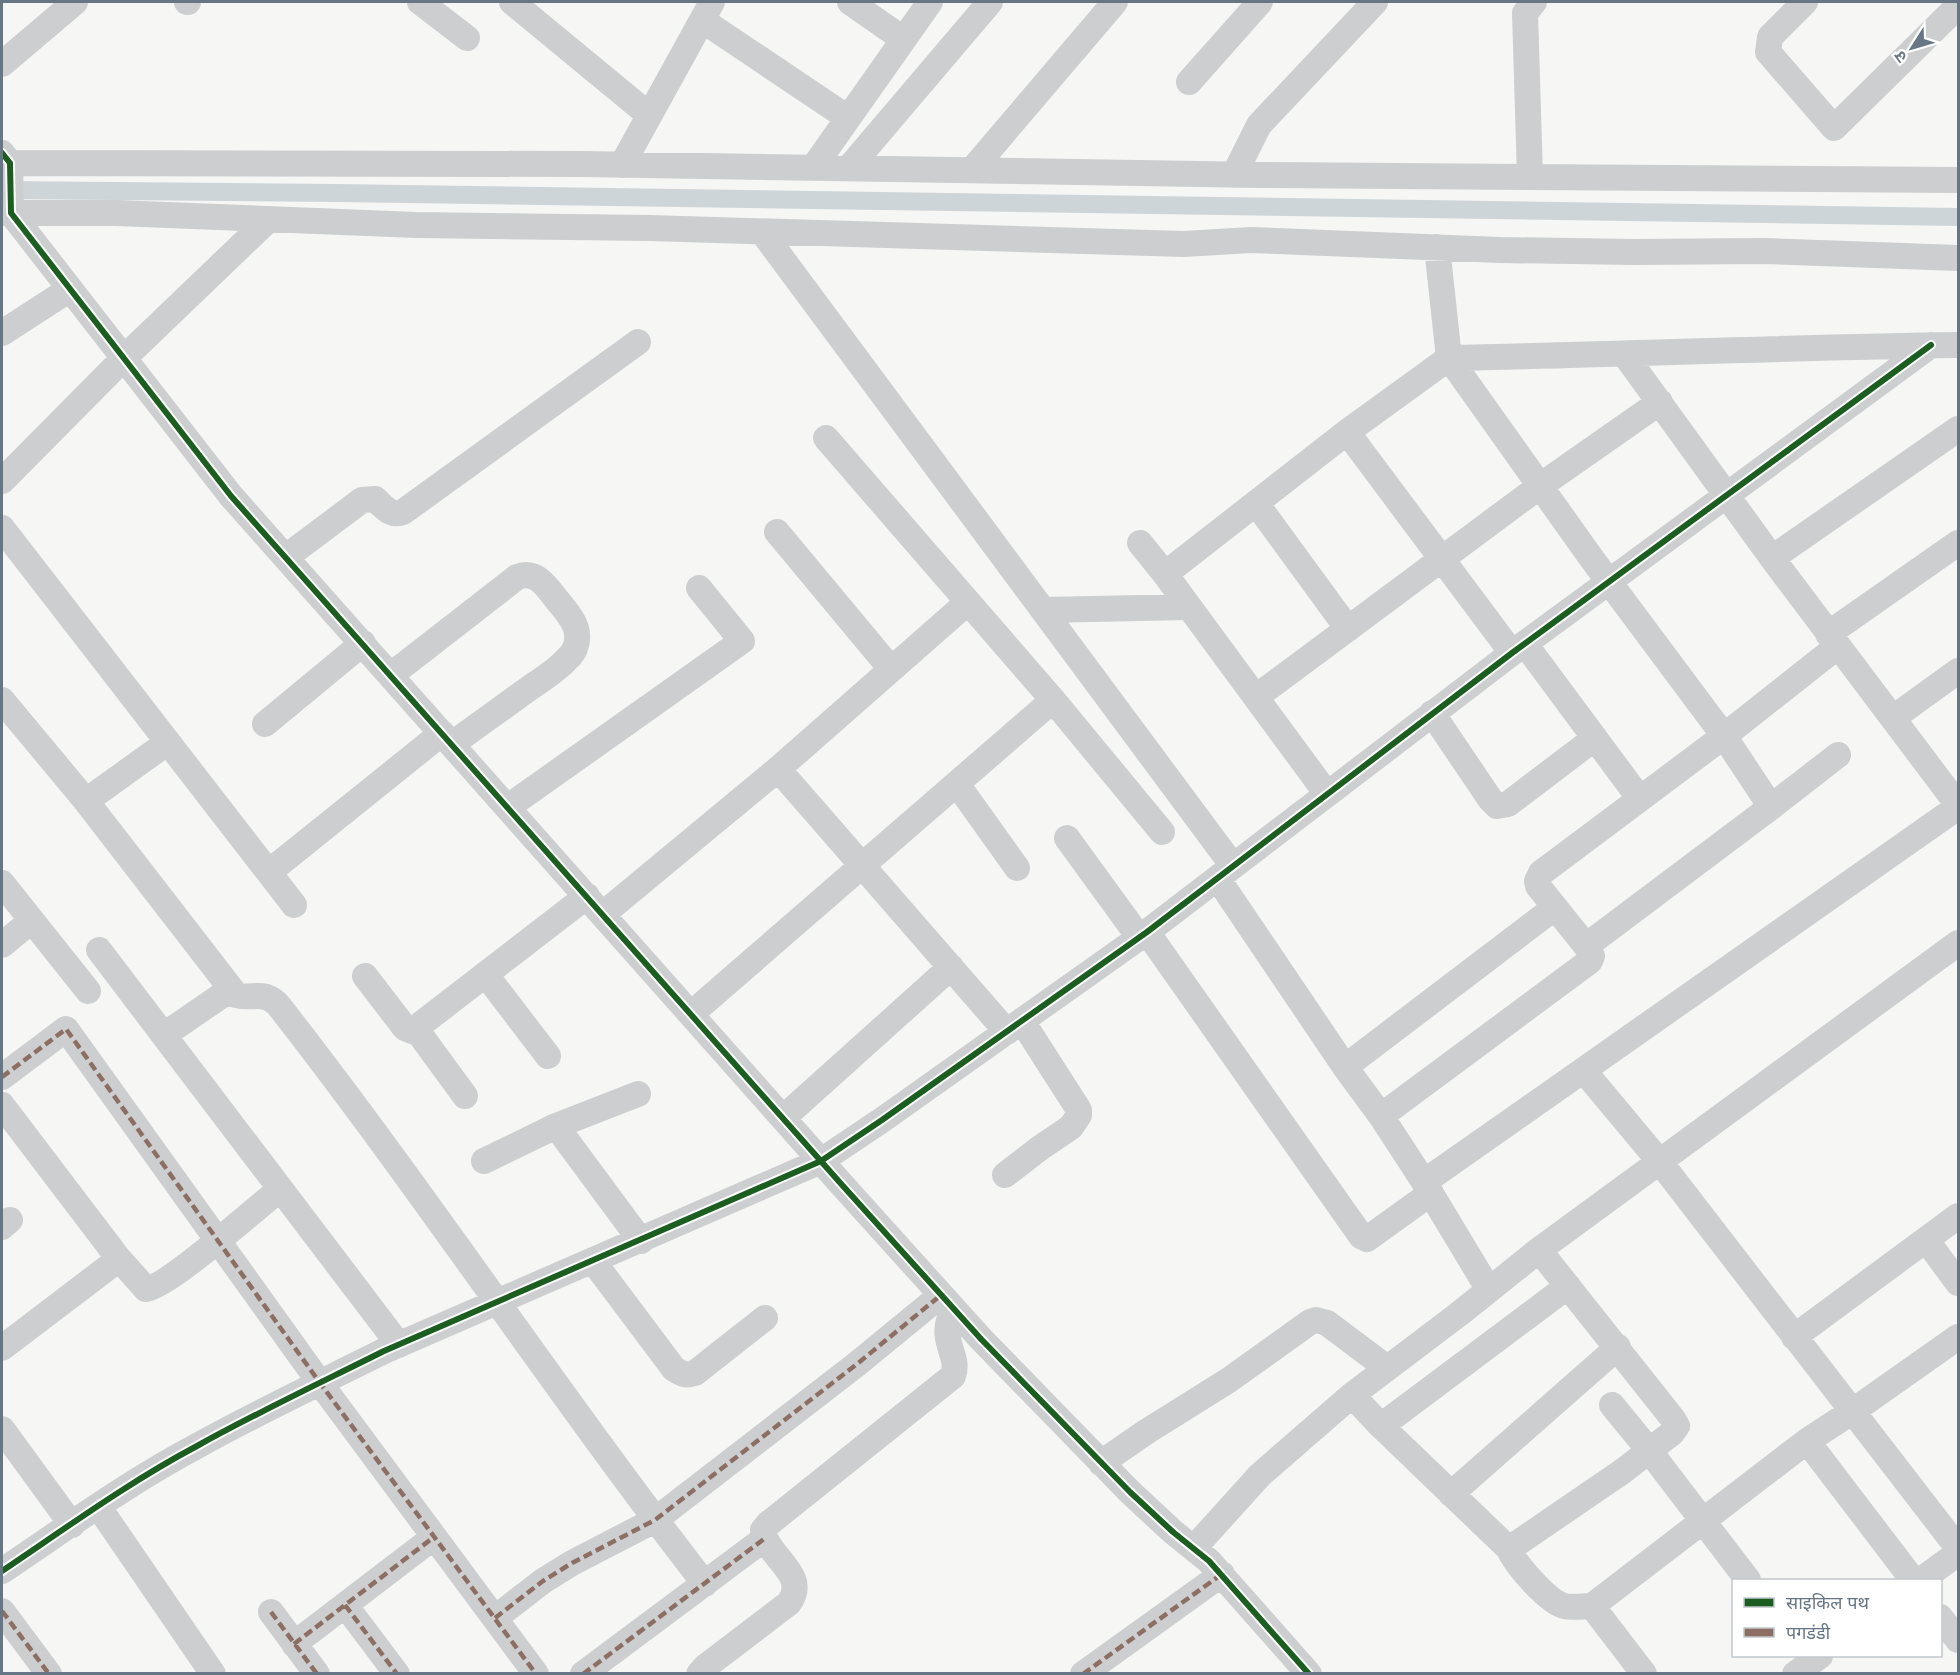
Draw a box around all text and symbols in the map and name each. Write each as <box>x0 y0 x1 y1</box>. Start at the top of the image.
north arrow <box>1882 18 1942 78</box>
text: उ <box>1890 47 1910 66</box>
legend <box>1732 1579 1942 1657</box>
text: साइकिल पथ <box>1786 1593 1870 1613</box>
text: पगडंडी <box>1786 1623 1831 1643</box>

